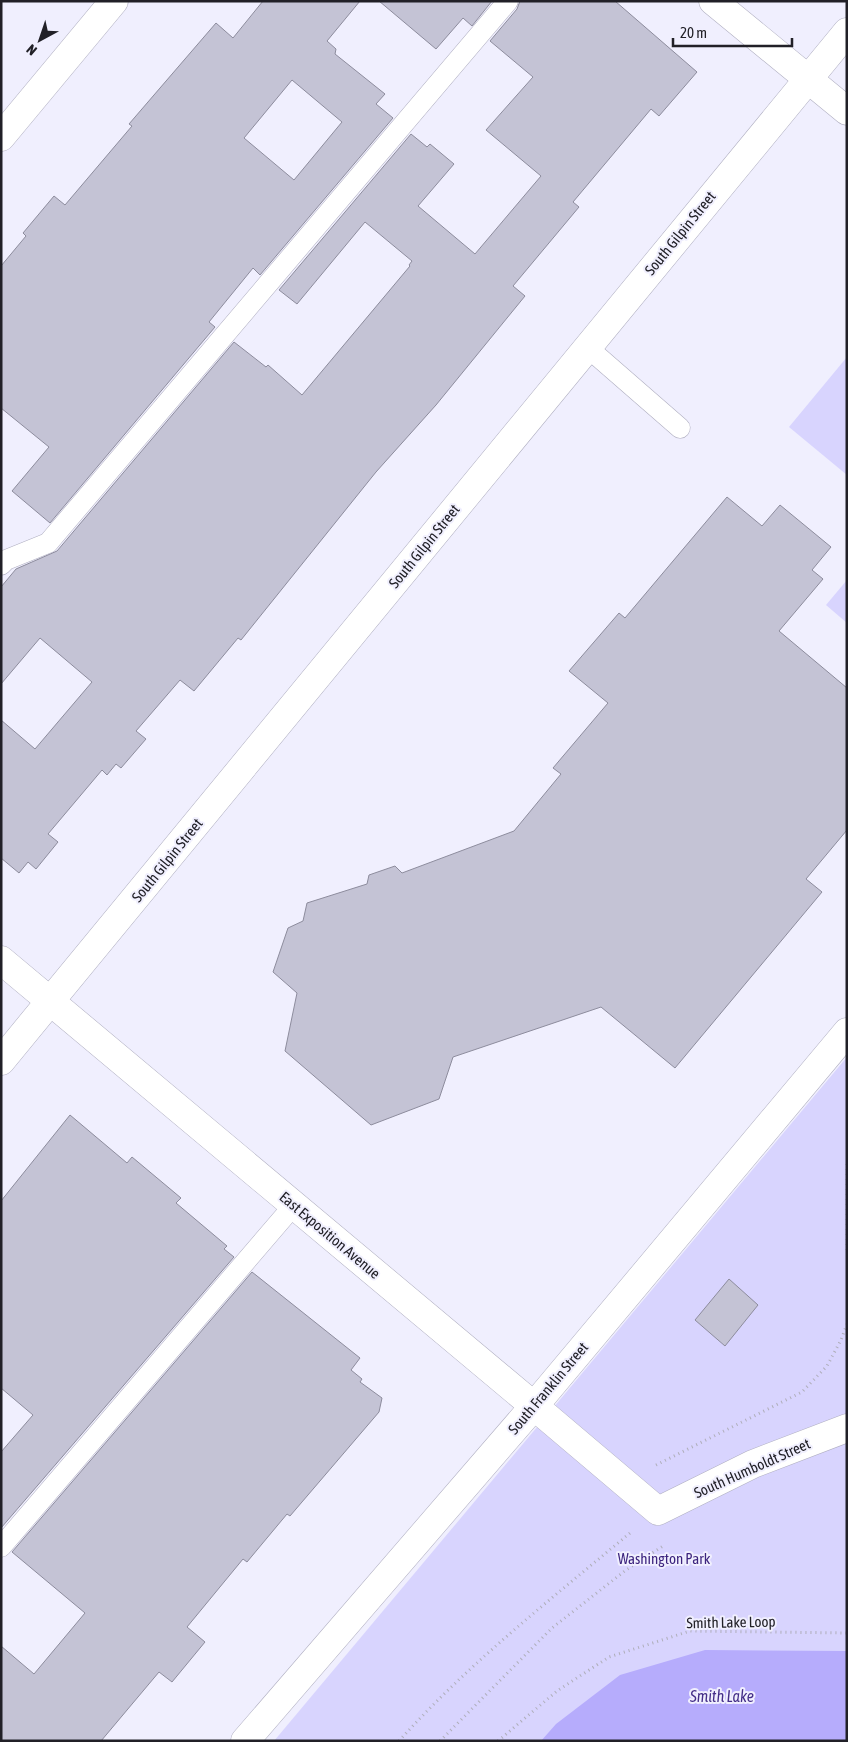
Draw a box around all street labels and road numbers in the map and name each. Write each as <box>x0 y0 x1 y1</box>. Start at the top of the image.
street label: South Gilpin Street <box>641 188 719 278</box>
street label: South Gilpin Street <box>385 501 463 591</box>
street label: South Gilpin Street <box>128 815 206 905</box>
street label: East Exposition Avenue <box>276 1188 384 1282</box>
street label: South Franklin Street <box>505 1339 591 1437</box>
street label: South Humboldt Street <box>691 1435 813 1501</box>
street label: Smith Lake Loop <box>686 1613 776 1631</box>

